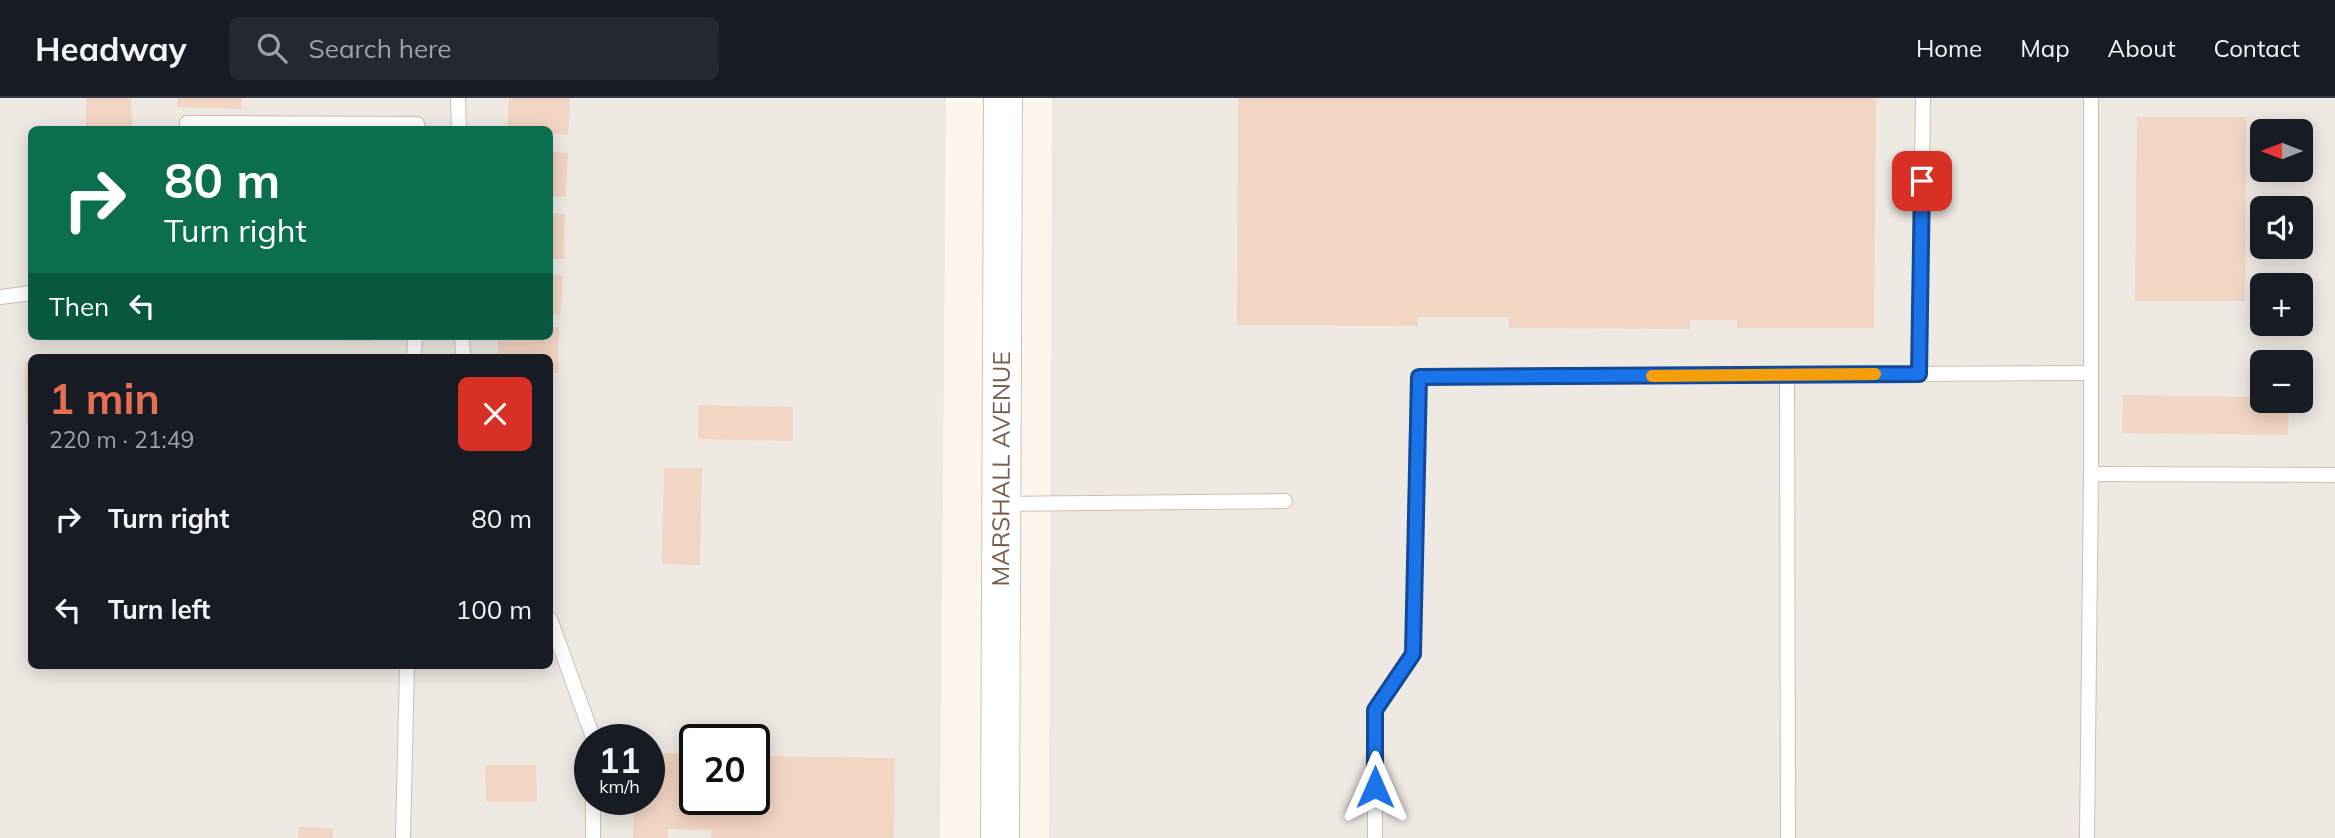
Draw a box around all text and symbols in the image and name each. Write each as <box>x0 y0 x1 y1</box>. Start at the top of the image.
search box <box>229 17 719 80</box>
text: Headway <box>35 28 187 69</box>
icon: search <box>253 29 291 67</box>
text: Search here <box>309 32 451 65</box>
text: Home <box>1916 33 1982 63</box>
text: Map <box>2020 33 2070 63</box>
text: About <box>2108 33 2176 63</box>
text: Contact <box>2214 33 2300 63</box>
north arrow <box>2250 119 2314 182</box>
map controls <box>2250 119 2313 413</box>
text: 80 m <box>164 149 280 210</box>
pin <box>1892 151 1952 211</box>
icon: right <box>49 154 140 245</box>
icon: arrive <box>1903 162 1941 200</box>
button: sound <box>2250 196 2313 259</box>
text: Turn right <box>164 210 307 250</box>
button: + <box>2250 273 2313 336</box>
icon: left <box>123 287 161 325</box>
text: Then <box>49 290 109 323</box>
button: − <box>2250 350 2313 413</box>
street label: MARSHALL AVENUE <box>985 351 1016 587</box>
text: 1 min <box>49 372 160 425</box>
button: close <box>458 377 532 451</box>
text: 220 m · 21:49 <box>49 425 194 454</box>
icon: right <box>49 500 87 538</box>
text: Turn right <box>108 502 229 535</box>
text: 80 m <box>471 502 532 535</box>
icon: left <box>49 591 87 629</box>
text: Turn left <box>108 593 210 626</box>
text: 100 m <box>456 593 532 626</box>
speed limit sign: 20 <box>679 724 770 815</box>
text: 11 <box>598 738 641 782</box>
position arrow <box>1338 750 1412 824</box>
text: km/h <box>599 775 640 798</box>

